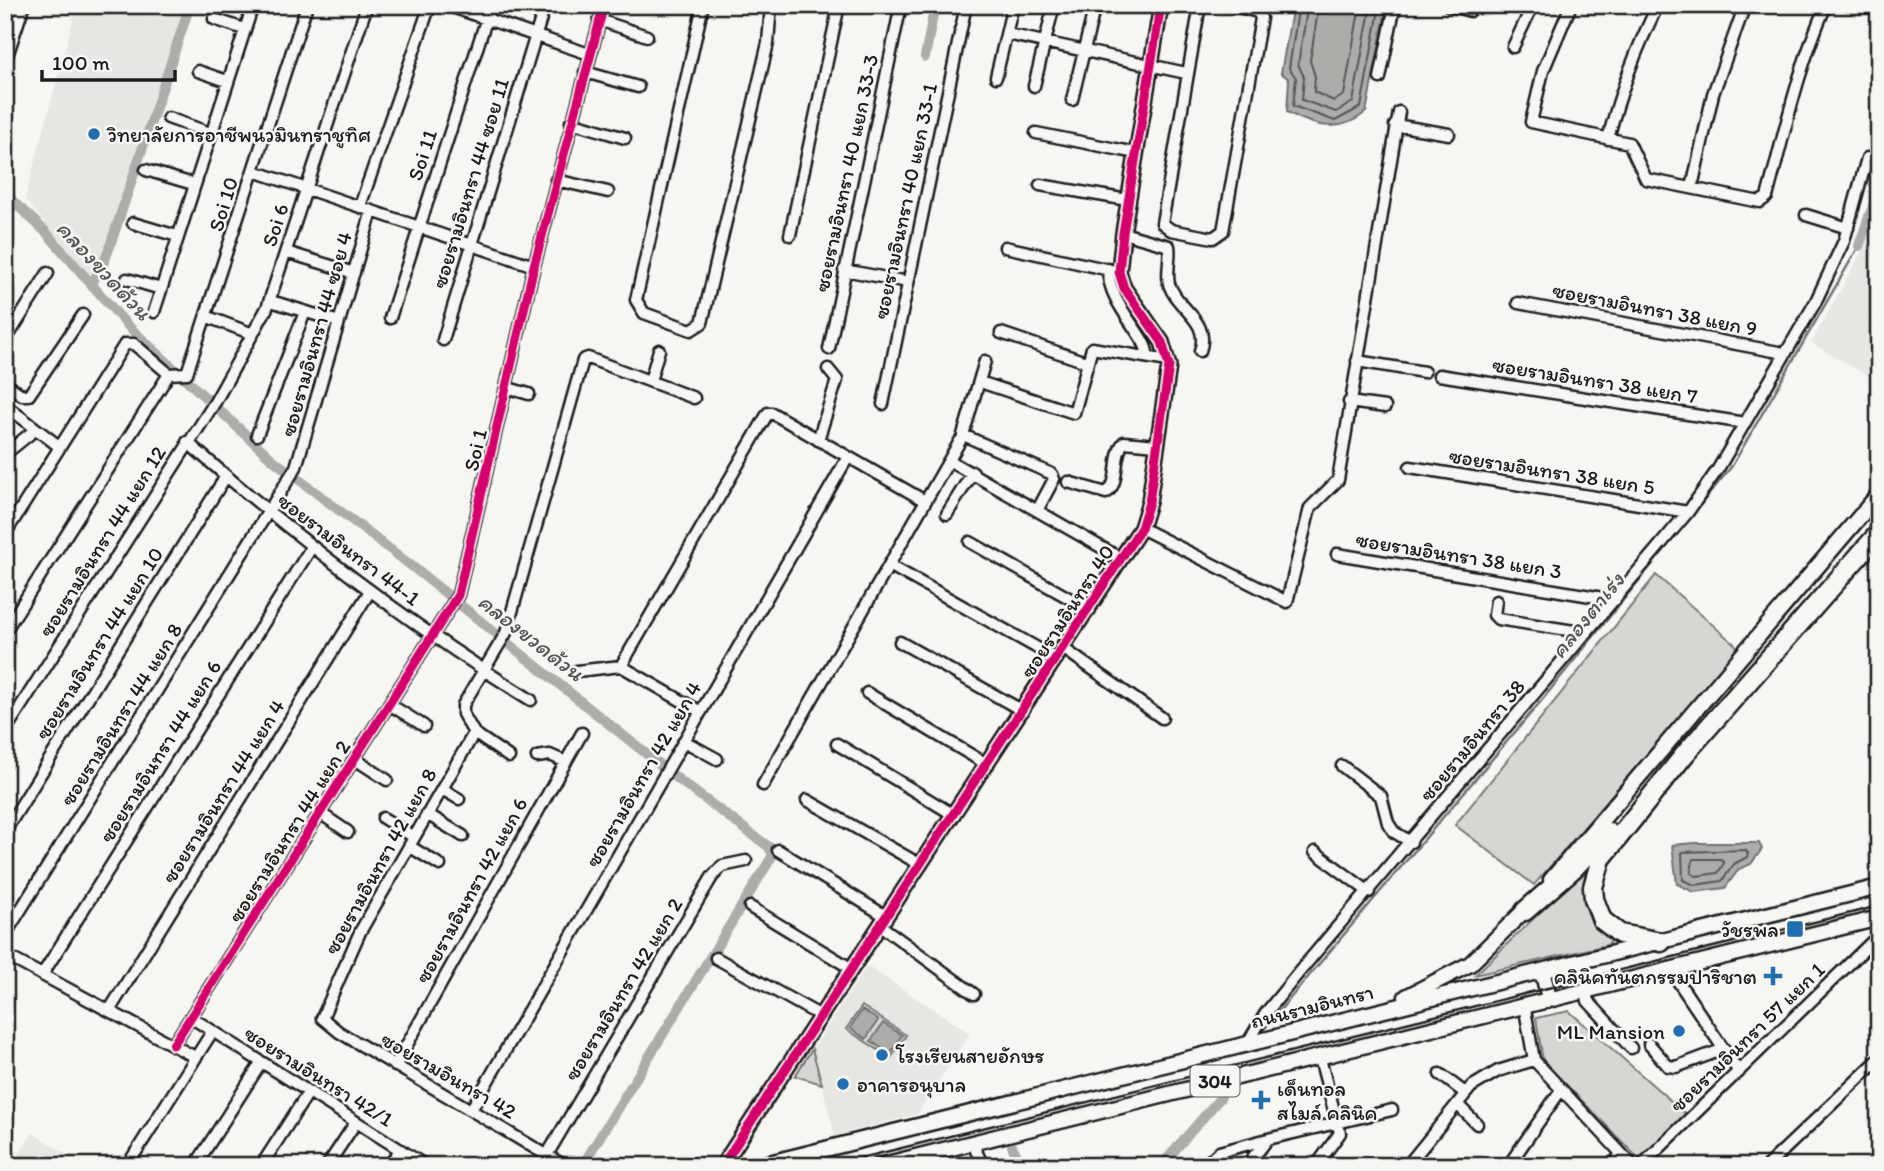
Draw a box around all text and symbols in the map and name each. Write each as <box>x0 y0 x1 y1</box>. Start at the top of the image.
scale bar <box>42 38 175 82</box>
text: 100 m <box>52 50 110 75</box>
street label: ซอยรามอินทรา 40 แยก 33-3 <box>809 52 883 294</box>
street label: ซอยรามอินทรา 44 ซอย 11 <box>426 75 514 291</box>
street label: ซอยรามอินทรา 40 แยก 33-1 <box>868 81 942 321</box>
place label: วิทยาลัยการอาชีพนวมินทราชูทิศ <box>106 122 371 149</box>
marker: วิทยาลัยการอาชีพนวมินทราชูทิศ <box>86 126 102 142</box>
street label: Soi 11 <box>402 126 442 184</box>
street label: Soi 10 <box>203 174 243 234</box>
street label: Soi 6 <box>256 200 294 250</box>
water label: คลองขวดด้วน <box>51 214 158 327</box>
street label: ซอยรามอินทรา 44 ซอย 4 <box>275 229 357 439</box>
street label: ซอยรามอินทรา 38 แยก 9 <box>1551 277 1759 341</box>
street label: ซอยรามอินทรา 38 แยก 7 <box>1491 351 1699 409</box>
street label: Soi 1 <box>458 426 492 473</box>
street label: ซอยรามอินทรา 44 แยก 12 <box>33 441 171 641</box>
street label: ซอยรามอินทรา 38 แยก 5 <box>1447 442 1657 500</box>
street label: ซอยรามอินทรา 44-1 <box>273 487 425 611</box>
street label: ซอยรามอินทรา 38 แยก 3 <box>1354 526 1564 584</box>
street label: ซอยรามอินทรา 40 <box>1015 540 1119 682</box>
street label: ซอยรามอินทรา 44 แยก 10 <box>30 542 168 744</box>
water label: คลองตาเร่ง <box>1544 566 1631 664</box>
water label: คลองขวดด้วน <box>473 587 591 688</box>
street label: ซอยรามอินทรา 44 แยก 8 <box>55 618 187 810</box>
street label: ซอยรามอินทรา 44 แยก 6 <box>94 655 226 847</box>
street label: ซอยรามอินทรา 38 <box>1414 674 1530 806</box>
street label: ซอยรามอินทรา 42 แยก 4 <box>580 676 707 871</box>
street label: ซอยรามอินทรา 44 แยก 4 <box>156 694 290 887</box>
street label: ซอยรามอินทรา 44 แยก 2 <box>223 735 355 927</box>
street label: ซอยรามอินทรา 42 แยก 8 <box>318 764 442 958</box>
street label: ซอยรามอินทรา 42 แยก 6 <box>410 793 532 987</box>
street label: ซอยรามอินทรา 42 แยก 2 <box>559 893 687 1085</box>
place label: วัชรพล <box>1721 917 1779 942</box>
marker: วัชรพล <box>1785 919 1805 939</box>
street label: ซอยรามอินทรา 57 แยก 1 <box>1665 957 1830 1117</box>
place label: คลินิคทันตกรรมปาริชาต <box>1554 964 1757 989</box>
marker: คลินิคทันตกรรมปาริชาต <box>1763 966 1783 986</box>
street label: ถนนรามอินทรา <box>1248 979 1376 1033</box>
place label: ML Mansion <box>1557 1019 1665 1044</box>
street label: ซอยรามอินทรา 42/1 <box>240 1020 398 1132</box>
marker: ML Mansion <box>1671 1023 1687 1039</box>
street label: ซอยรามอินทรา 42 <box>377 1026 521 1124</box>
place label: โรงเรียนสายอักษร <box>895 1043 1045 1068</box>
marker: โรงเรียนสายอักษร <box>874 1047 890 1063</box>
road number: 304 <box>1190 1065 1240 1096</box>
place label: อาคารอนุบาล <box>857 1072 966 1098</box>
marker: อาคารอนุบาล <box>835 1076 851 1092</box>
place label: เด็นทอล สไมล์ คลินิค <box>1277 1076 1378 1125</box>
marker: เด็นทอล สไมล์ คลินิค <box>1251 1090 1271 1110</box>

